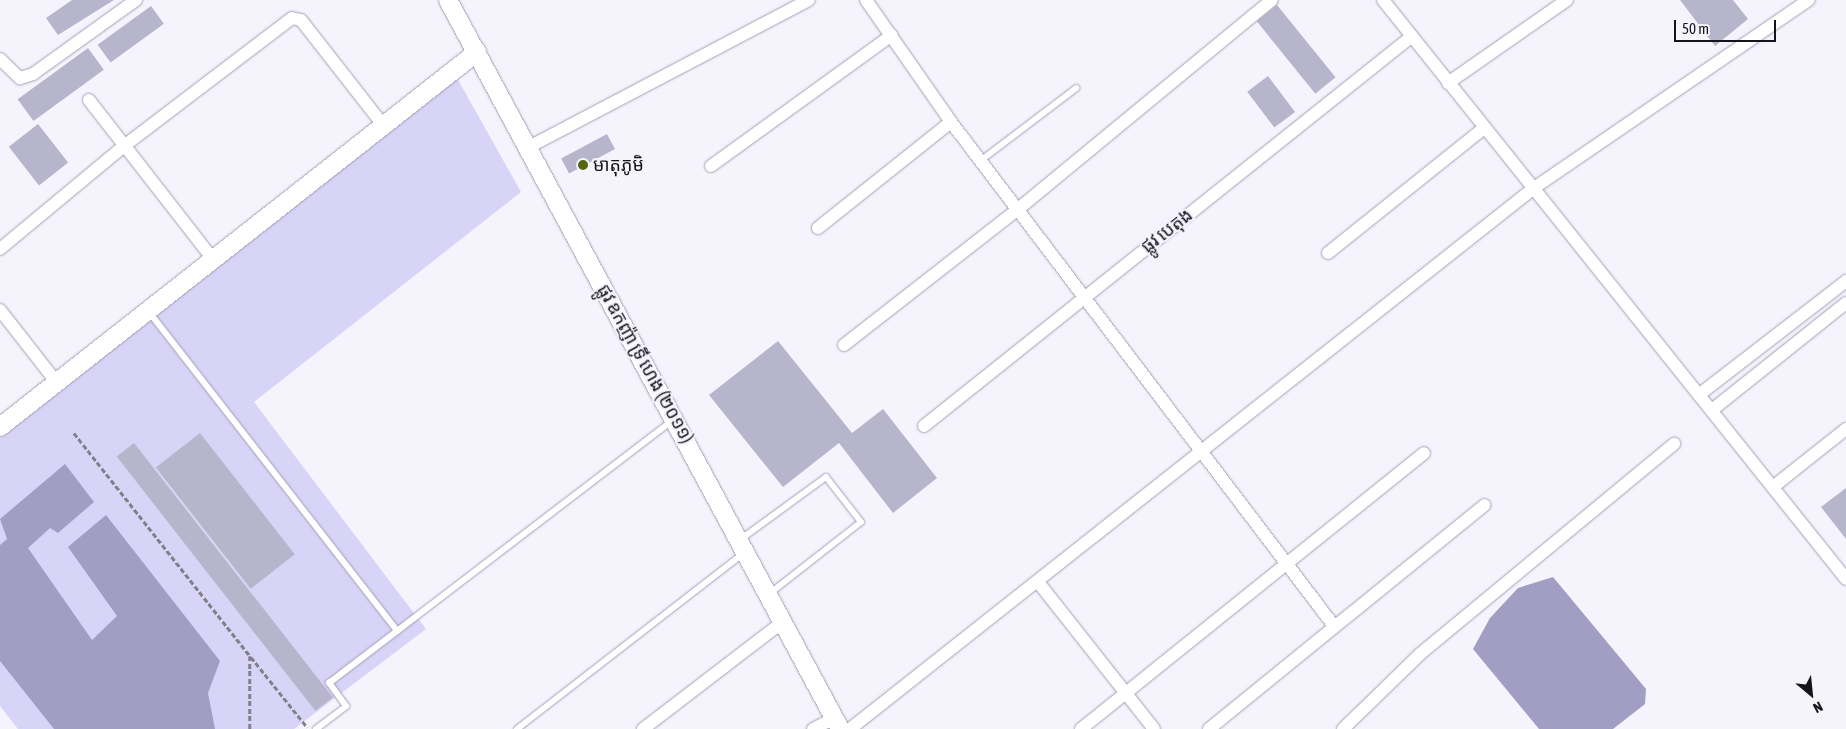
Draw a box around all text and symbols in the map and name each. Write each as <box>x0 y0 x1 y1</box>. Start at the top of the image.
scale bar <box>1676 10 1778 42</box>
text: 50 m <box>1682 20 1709 37</box>
place label: មាតុភូមិ <box>593 154 644 176</box>
marker: មាតុភូមិ <box>577 159 589 171</box>
street label: ផ្លូវ បេតុង <box>1137 204 1197 258</box>
street label: ផ្លូវ ឧកញ៉ា ទ្រី ហេង (២០១១) <box>592 281 698 447</box>
north arrow <box>1786 669 1836 719</box>
text: N <box>1811 698 1825 716</box>

